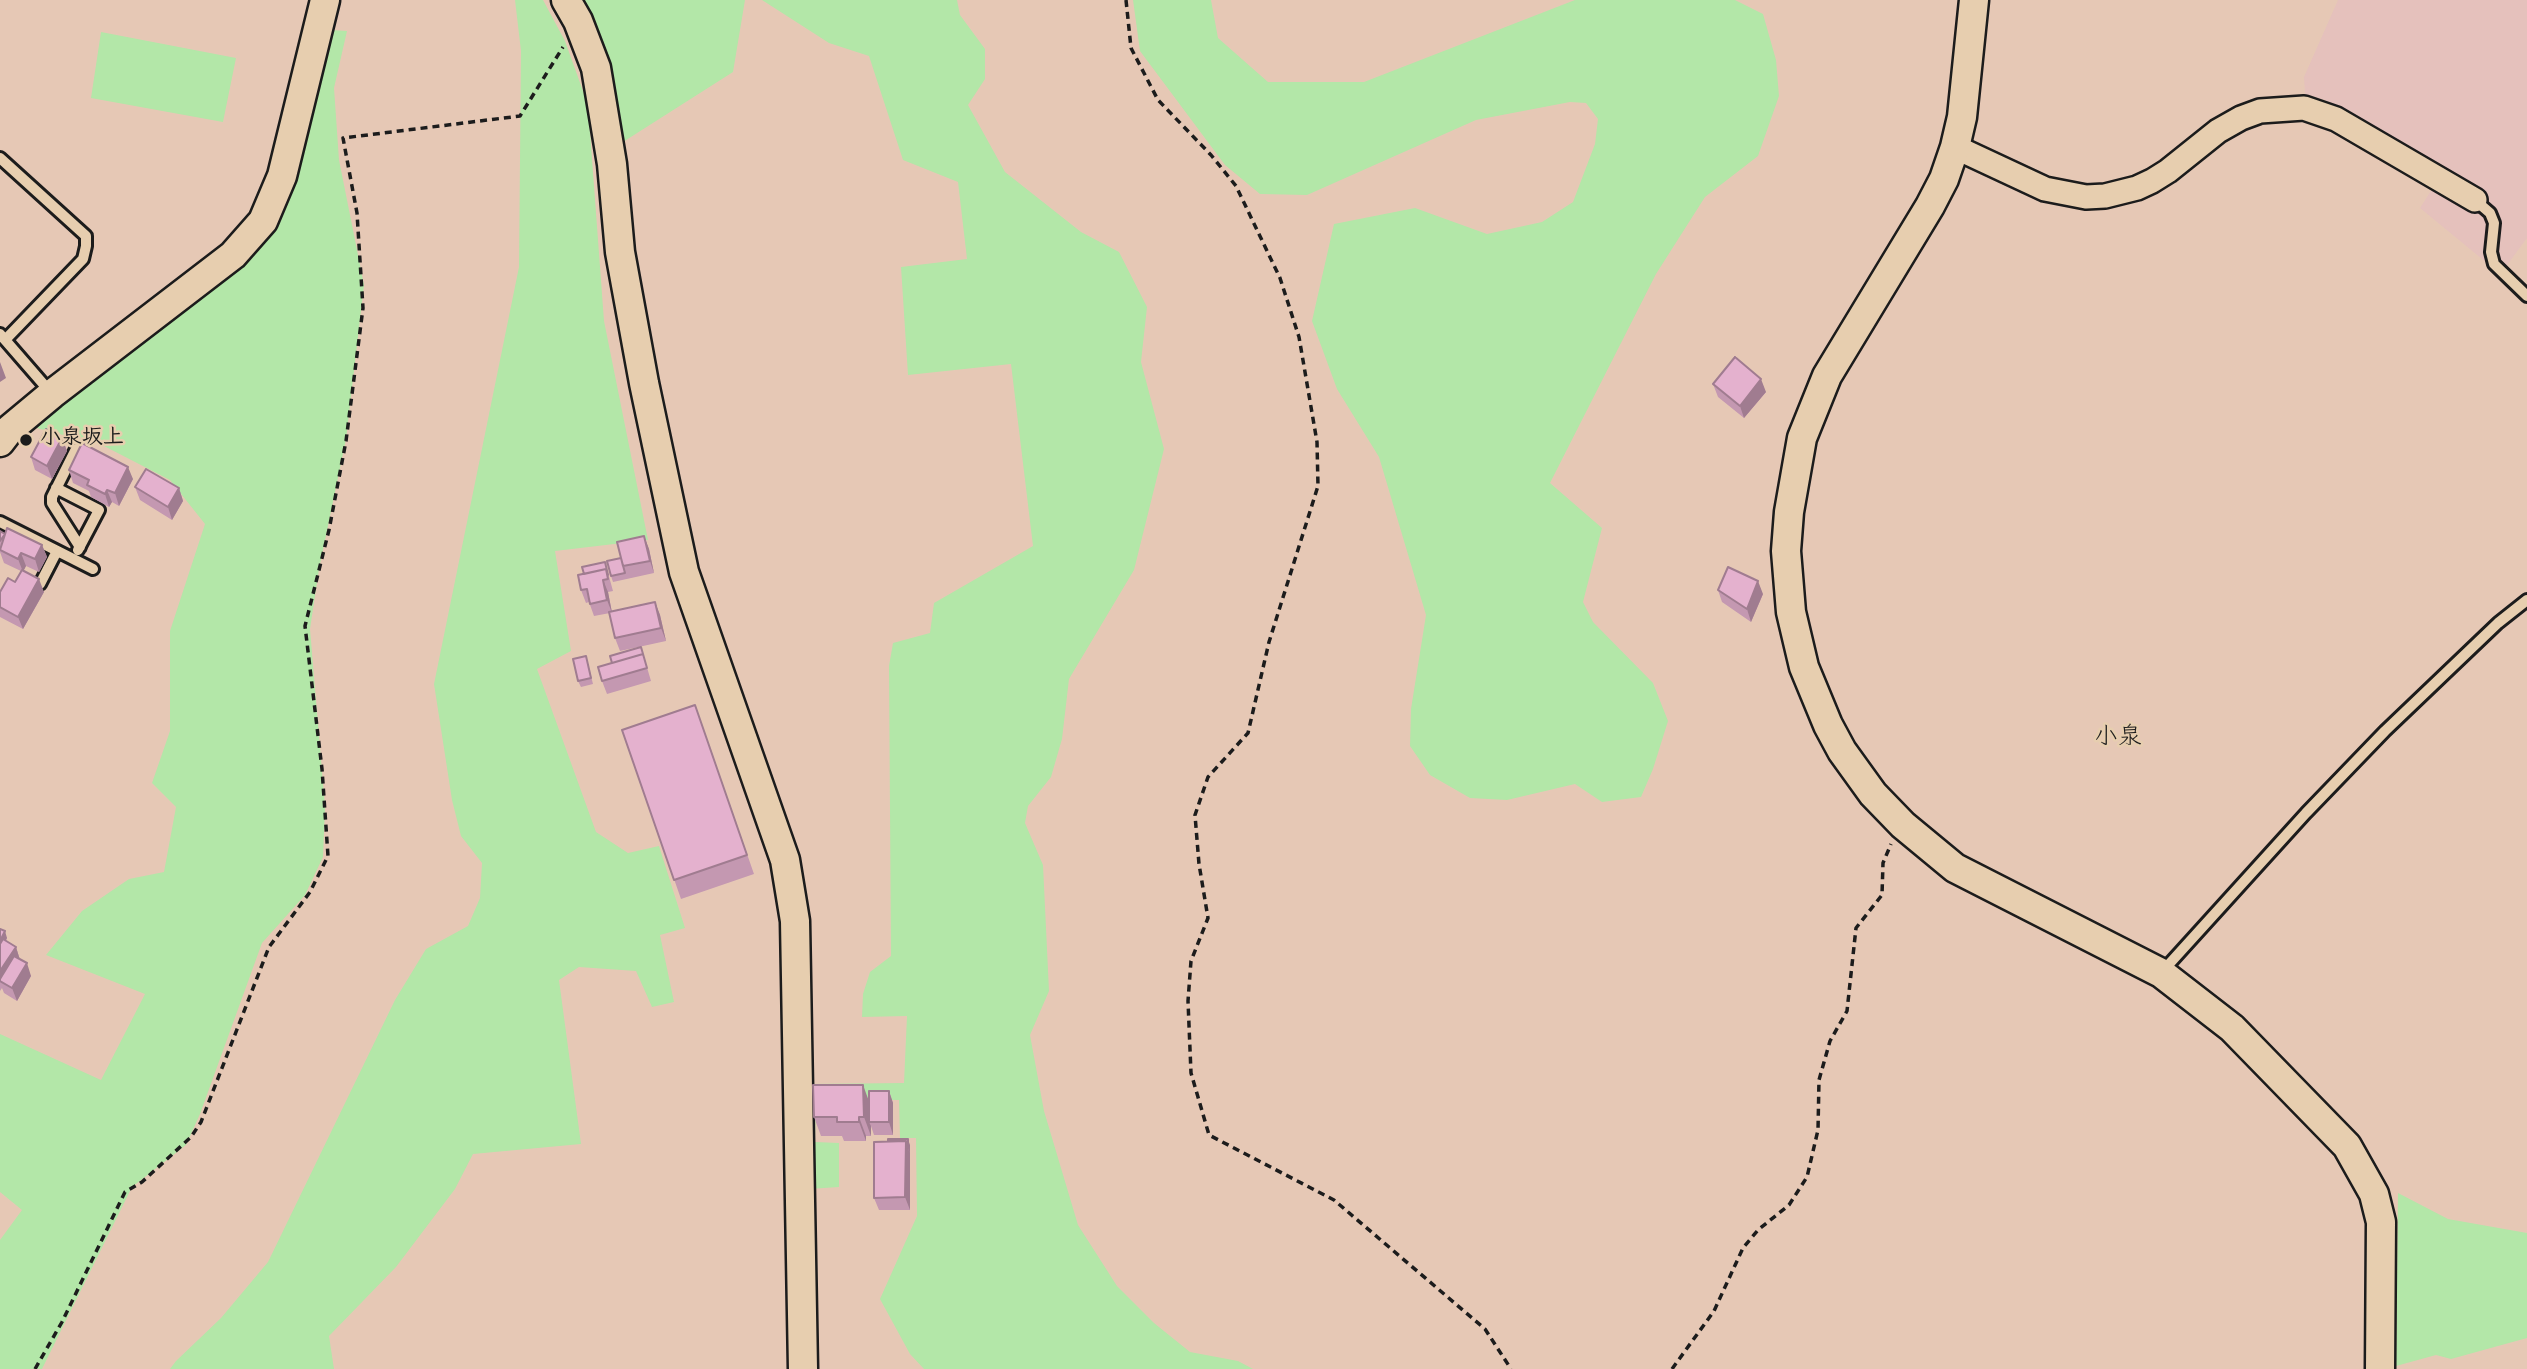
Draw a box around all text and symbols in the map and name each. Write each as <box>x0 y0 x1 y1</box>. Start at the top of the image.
place label: 小泉坂上 <box>40 427 124 453</box>
marker: 小泉坂上 <box>18 432 34 448</box>
district label: 小泉 <box>2094 725 2142 753</box>

